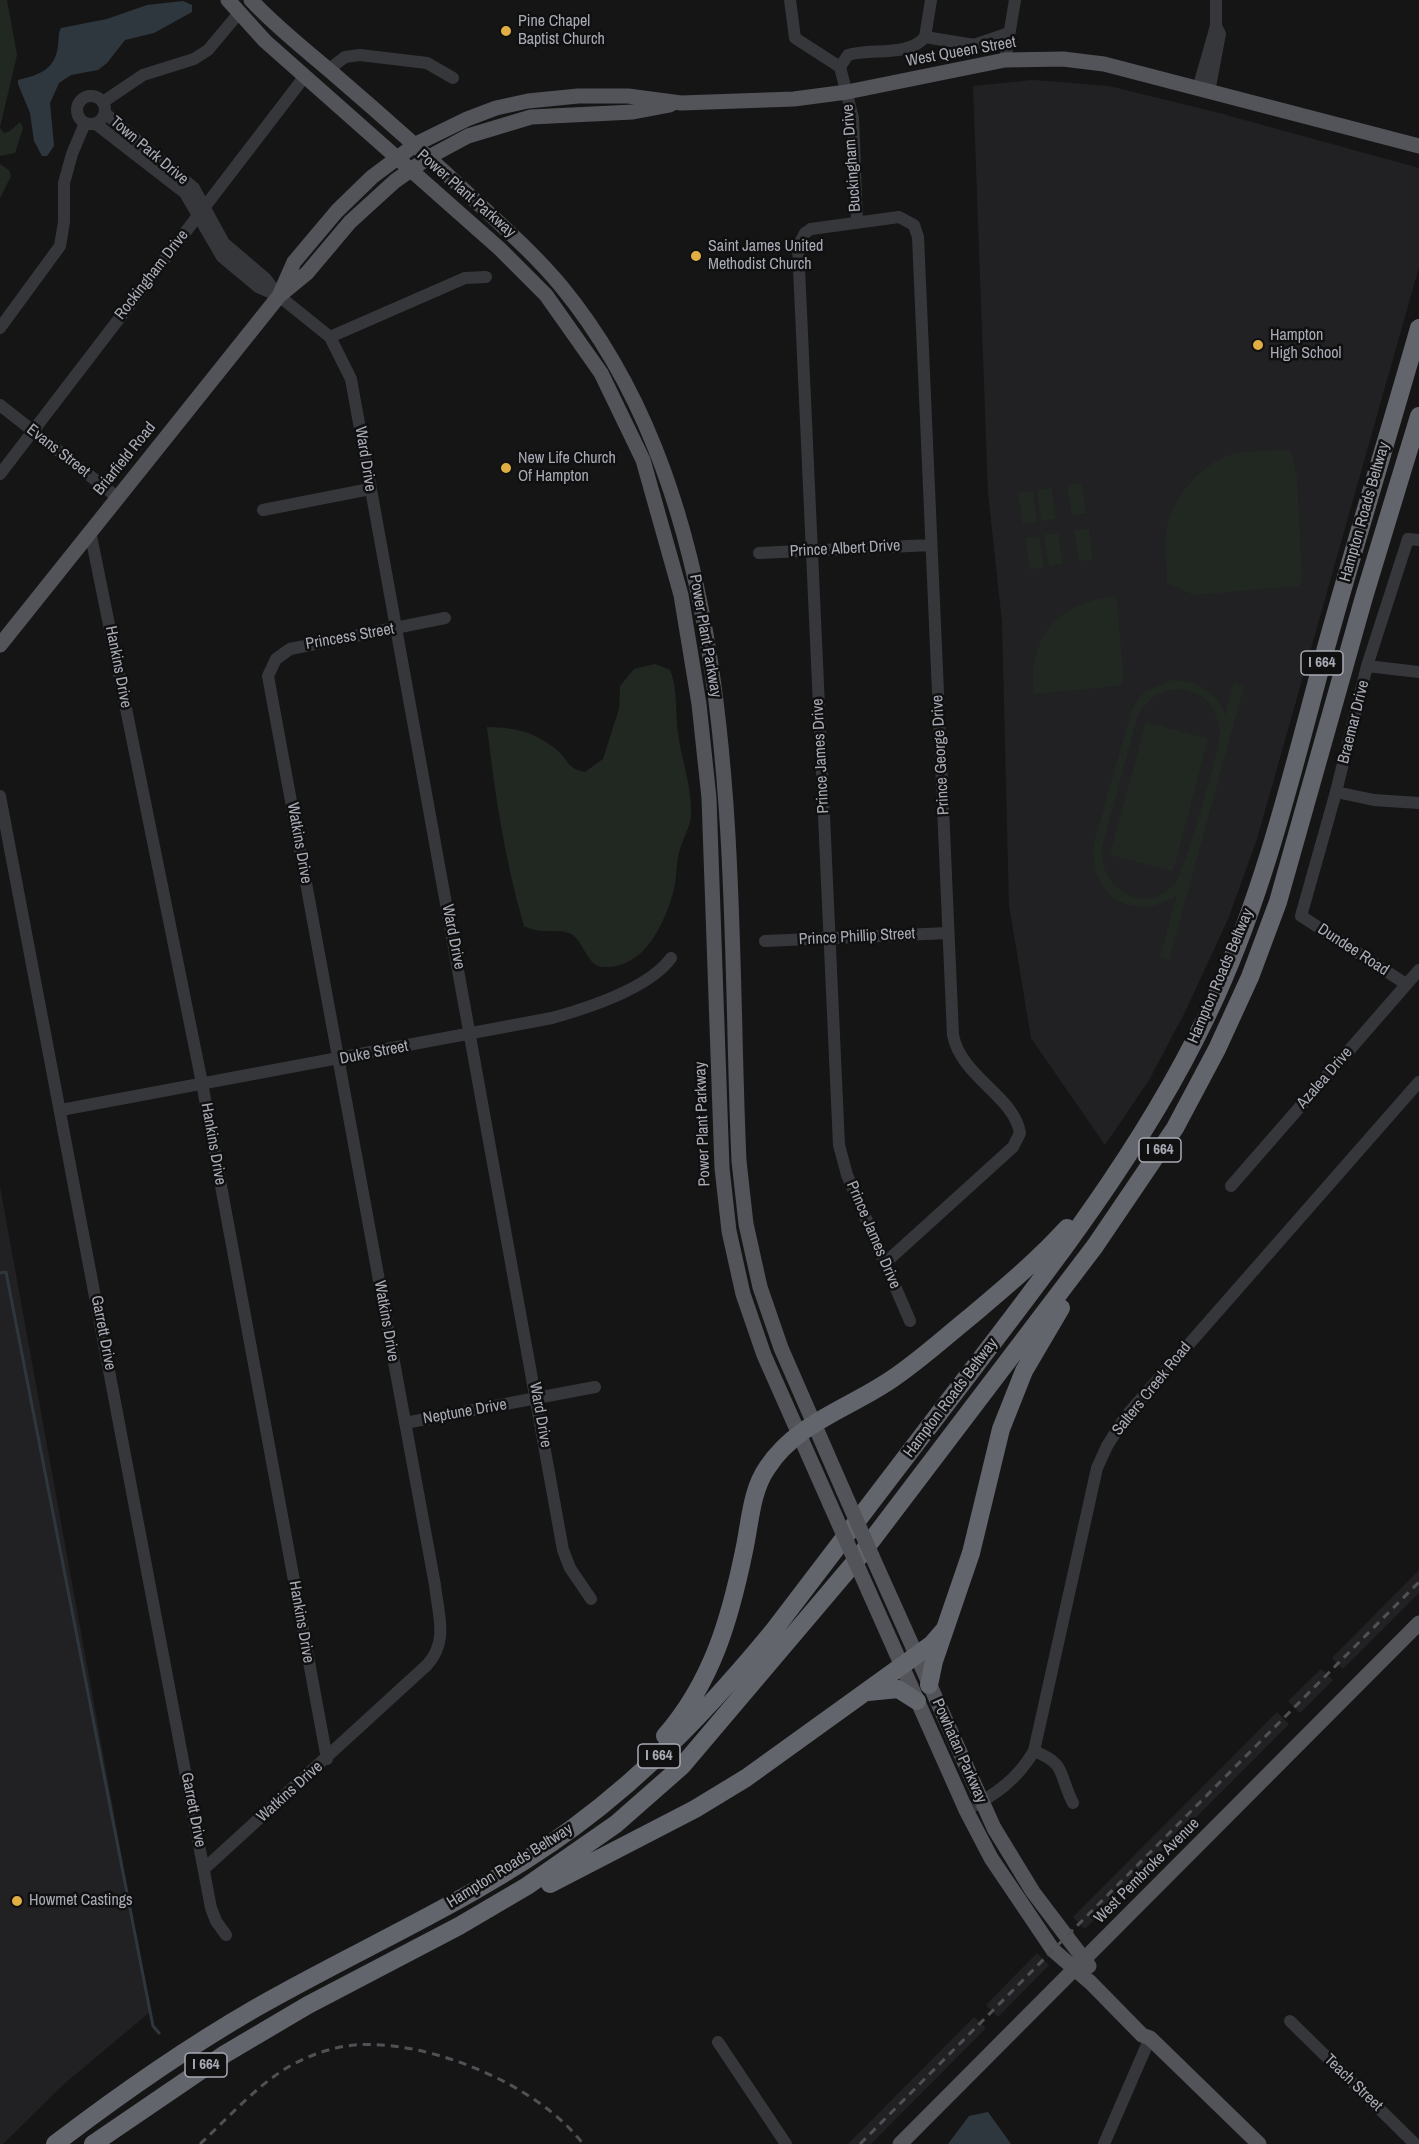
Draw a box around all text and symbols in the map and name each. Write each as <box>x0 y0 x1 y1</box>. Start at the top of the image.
place label: Pine Chapel Baptist Church <box>518 12 605 50</box>
marker: Pine Chapel Baptist Church <box>499 24 513 38</box>
street label: West Queen Street <box>904 33 1018 71</box>
street label: Buckingham Drive <box>839 104 865 212</box>
street label: Town Park Drive <box>106 113 192 189</box>
street label: Power Plant Parkway <box>413 146 519 242</box>
street label: Rockingham Drive <box>111 226 193 324</box>
place label: Saint James United Methodist Church <box>708 237 823 275</box>
marker: Saint James United Methodist Church <box>689 249 703 263</box>
place label: Hampton High School <box>1270 326 1341 364</box>
marker: Hampton High School <box>1251 338 1265 352</box>
street label: Briarfield Road <box>90 419 160 499</box>
street label: Evans Street <box>22 420 94 482</box>
street label: Ward Drive <box>350 425 380 493</box>
street label: Hampton Roads Beltway <box>1336 440 1394 584</box>
place label: New Life Church Of Hampton <box>518 449 616 487</box>
marker: New Life Church Of Hampton <box>499 461 513 475</box>
street label: Prince Albert Drive <box>789 537 901 561</box>
street label: Power Plant Parkway <box>685 573 725 699</box>
street label: Princess Street <box>304 620 396 654</box>
street label: Hankins Drive <box>101 624 135 710</box>
road number: I 664 <box>1301 651 1343 675</box>
street label: Braemar Drive <box>1334 678 1374 766</box>
street label: Prince George Drive <box>928 694 954 816</box>
street label: Prince James Drive <box>808 698 834 814</box>
street label: Watkins Drive <box>282 801 316 885</box>
street label: Ward Drive <box>437 903 469 971</box>
street label: Hampton Roads Beltway <box>1184 906 1258 1046</box>
street label: Dundee Road <box>1314 920 1392 980</box>
street label: Prince Phillip Street <box>798 924 916 950</box>
street label: Duke Street <box>338 1037 410 1069</box>
street label: Azalea Drive <box>1293 1043 1357 1113</box>
street label: Power Plant Parkway <box>691 1061 715 1187</box>
street label: Hankins Drive <box>196 1101 230 1187</box>
road number: I 664 <box>1139 1138 1181 1162</box>
street label: Prince James Drive <box>842 1178 904 1292</box>
street label: Watkins Drive <box>369 1279 403 1363</box>
street label: Garrett Drive <box>86 1294 120 1372</box>
street label: Hampton Roads Beltway <box>900 1335 1002 1461</box>
street label: Salters Creek Road <box>1109 1338 1195 1440</box>
street label: Ward Drive <box>525 1381 555 1449</box>
street label: Neptune Drive <box>422 1395 508 1429</box>
street label: Hankins Drive <box>284 1579 318 1665</box>
street label: Powhatan Parkway <box>927 1696 991 1806</box>
road number: I 664 <box>638 1744 680 1768</box>
street label: Watkins Drive <box>253 1757 327 1827</box>
street label: Garrett Drive <box>176 1771 210 1849</box>
street label: West Pembroke Avenue <box>1090 1814 1204 1928</box>
street label: Hampton Roads Beltway <box>444 1820 576 1912</box>
place label: Howmet Castings <box>29 1891 133 1911</box>
marker: Howmet Castings <box>10 1894 24 1908</box>
street label: Teach Street <box>1320 2051 1386 2115</box>
road number: I 664 <box>185 2053 227 2077</box>

